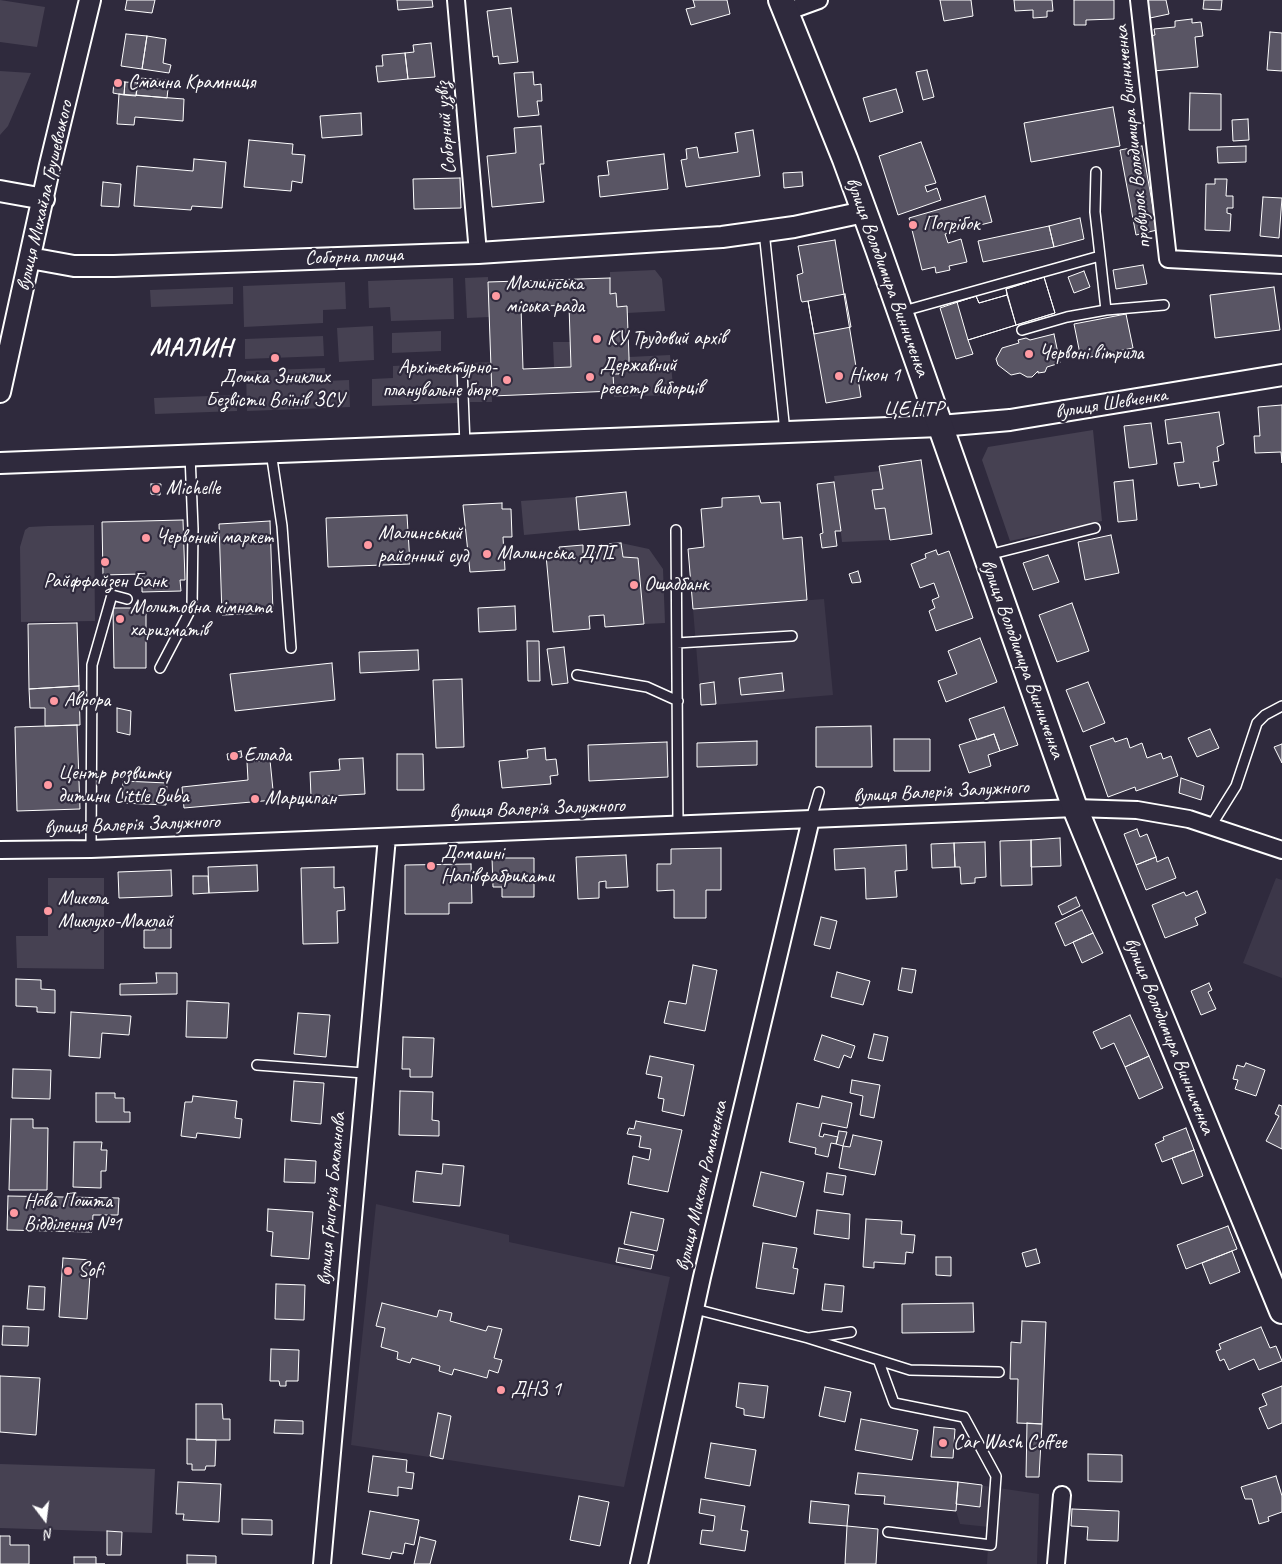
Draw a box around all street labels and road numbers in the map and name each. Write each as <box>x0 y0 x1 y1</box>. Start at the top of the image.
street label: провулок Володимира Винниченка <box>1109 24 1157 250</box>
street label: Соборний узвіз <box>430 81 462 175</box>
street label: вулиця Михайла Грушевського <box>11 98 79 294</box>
street label: вулиця Володимира Винниченка <box>840 174 934 380</box>
street label: Соборна площа <box>304 243 404 271</box>
street label: вулиця Шевченка <box>1053 383 1169 425</box>
street label: вулиця Володимира Винниченка <box>975 556 1069 762</box>
street label: вулиця Валерія Залужного <box>853 775 1029 809</box>
street label: вулиця Валерія Залужного <box>449 794 625 824</box>
street label: вулиця Валерія Залужного <box>44 810 220 840</box>
street label: вулиця Володимира Винниченка <box>1119 934 1219 1138</box>
street label: вулиця Миколи Романенка <box>671 1099 733 1273</box>
street label: вулиця Григорія Бакланова <box>312 1111 352 1287</box>

